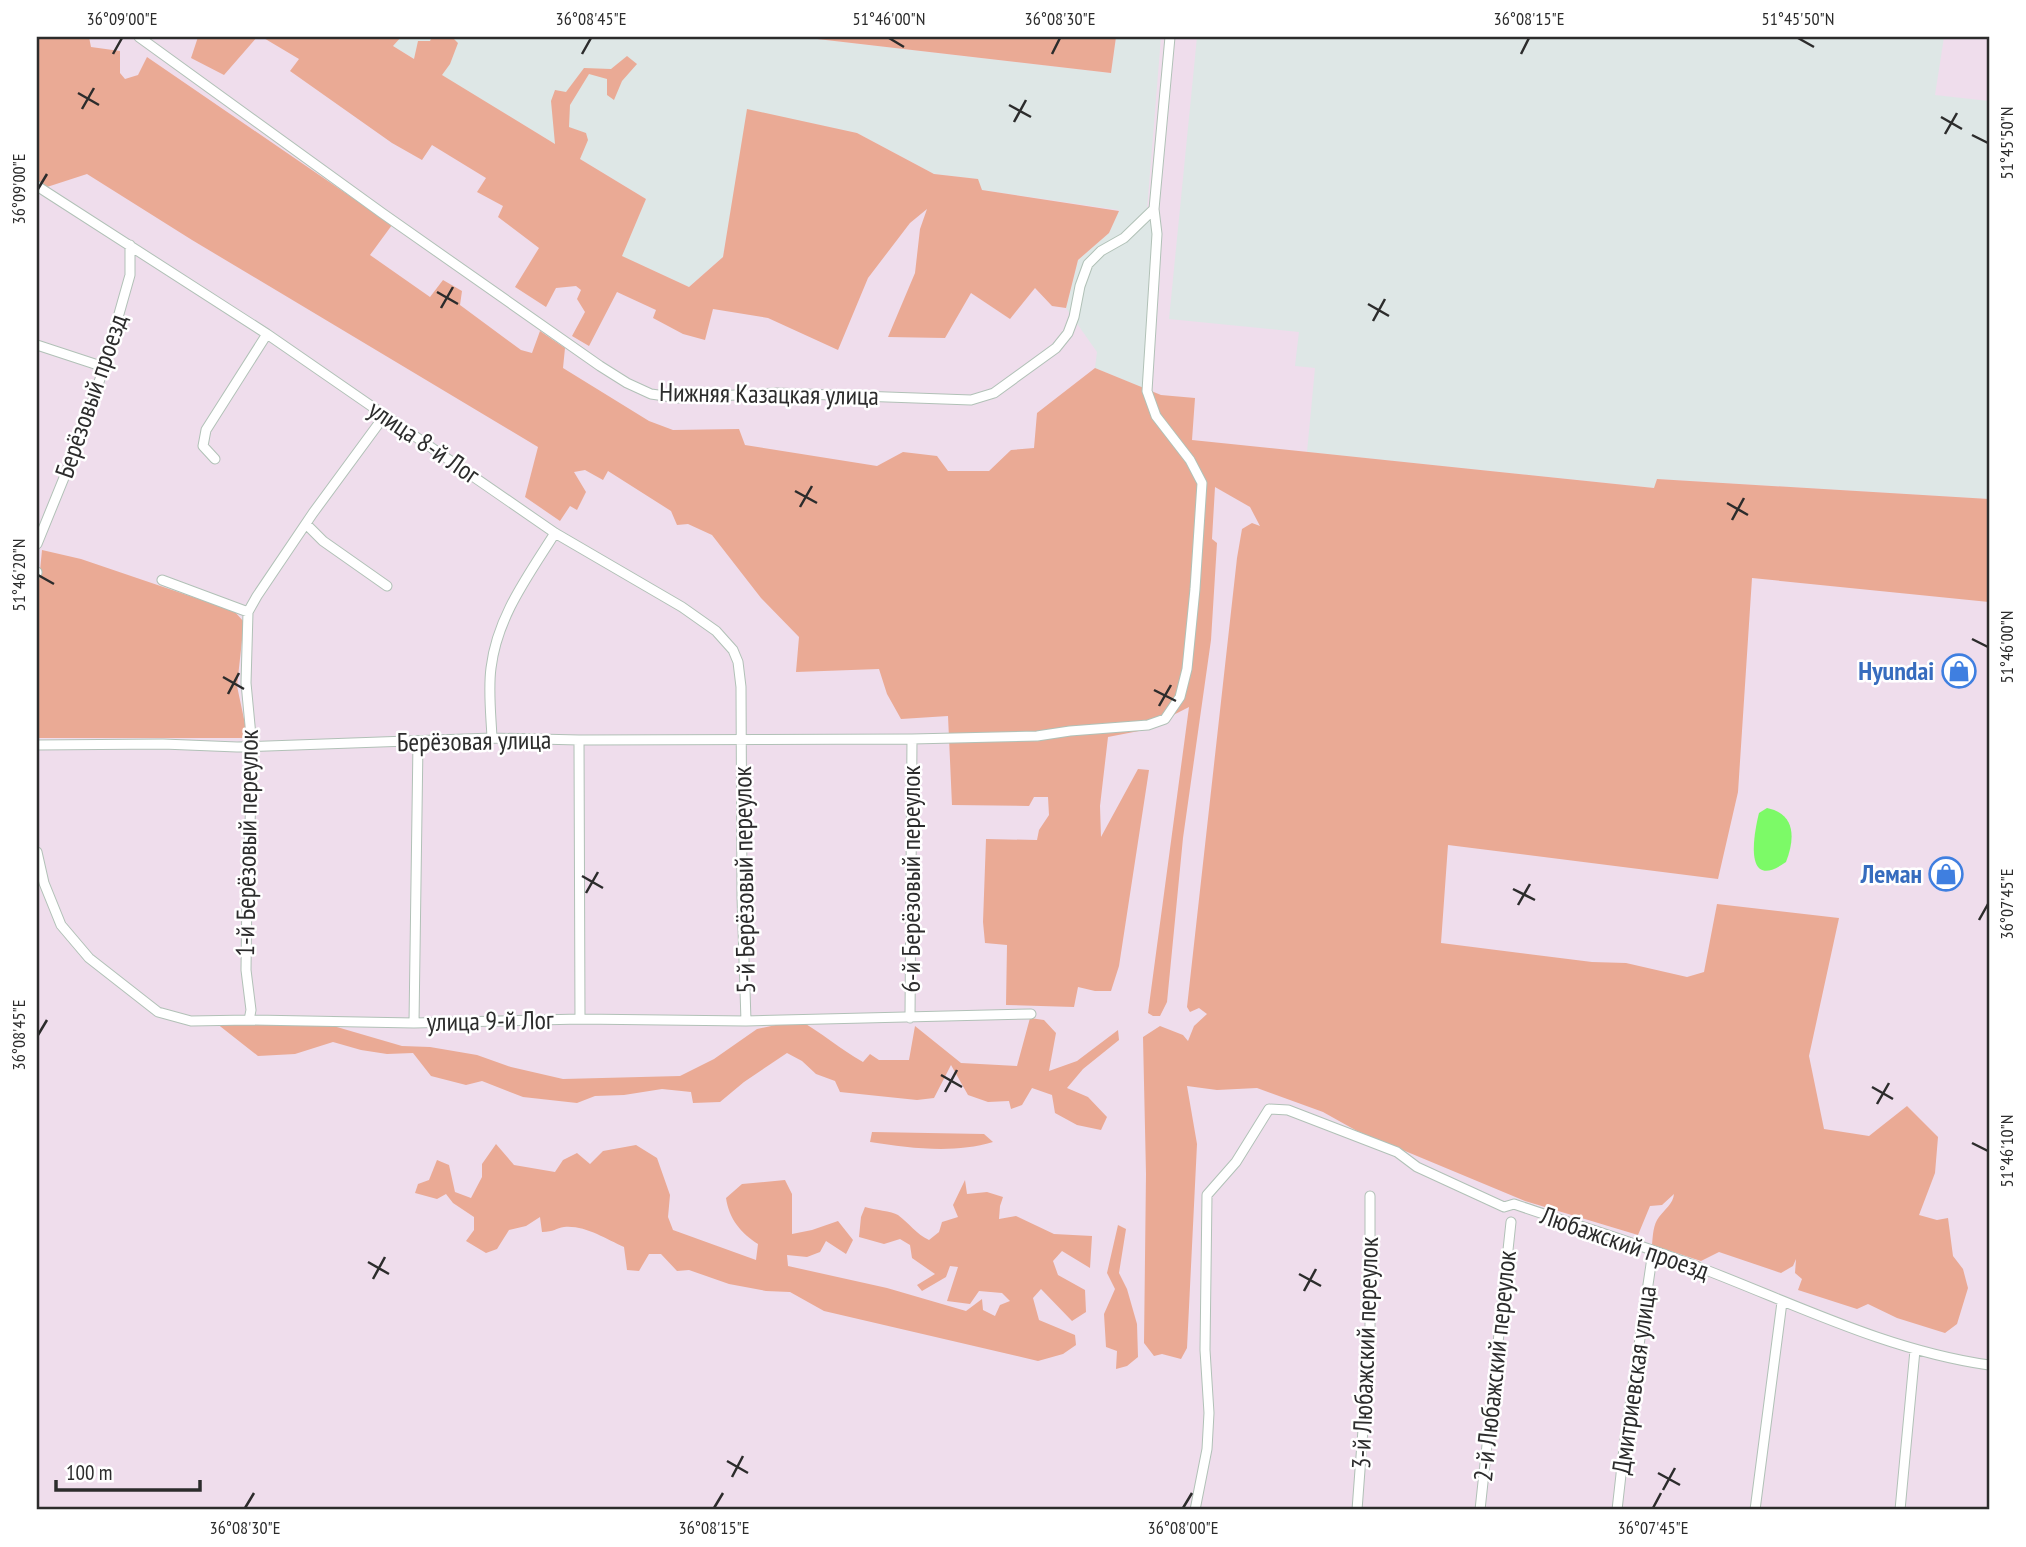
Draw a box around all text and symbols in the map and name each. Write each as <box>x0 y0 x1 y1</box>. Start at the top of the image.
text: 36°09'00"E <box>87 7 157 30</box>
text: 36°08'45"E <box>556 7 626 30</box>
text: 51°46'00"N <box>853 7 925 30</box>
text: 36°08'30"E <box>1025 7 1095 30</box>
text: 36°08'15"E <box>1494 7 1564 30</box>
text: 51°45'50"N <box>1762 7 1834 30</box>
text: 51°45'50"N <box>1995 107 2018 179</box>
text: 36°09'00"E <box>7 154 30 224</box>
street label: Берёзовый проезд <box>47 310 134 482</box>
street label: Нижняя Казацкая улица <box>659 375 879 412</box>
street label: улица 8-й Лог <box>362 392 486 491</box>
text: 51°46'20"N <box>7 539 30 611</box>
text: 51°46'00"N <box>1995 611 2018 683</box>
shop icon: Hyundai <box>1940 652 1978 690</box>
place label: Hyundai <box>1858 654 1934 687</box>
street label: Берёзовая улица <box>397 723 551 758</box>
street label: 1-й Берёзовый переулок <box>228 729 265 957</box>
street label: 6-й Берёзовый переулок <box>894 765 927 993</box>
street label: 5-й Берёзовый переулок <box>725 766 762 994</box>
shop icon: Леман <box>1927 855 1965 893</box>
place label: Леман <box>1860 857 1922 890</box>
text: 36°07'45"E <box>1995 869 2018 939</box>
text: 36°08'45"E <box>7 1000 30 1070</box>
street label: улица 9-й Лог <box>426 1003 554 1038</box>
text: 51°46'10"N <box>1995 1115 2018 1187</box>
street label: Любажский проезд <box>1536 1198 1714 1287</box>
street label: 3-й Любажский переулок <box>1344 1236 1385 1470</box>
street label: 2-й Любажский переулок <box>1466 1249 1523 1483</box>
street label: Дмитриевская улица <box>1604 1284 1663 1476</box>
scale bar <box>56 1449 200 1493</box>
text: 100 m <box>66 1459 112 1486</box>
text: 36°08'30"E <box>210 1516 280 1539</box>
text: 36°08'15"E <box>679 1516 749 1539</box>
text: 36°08'00"E <box>1148 1516 1218 1539</box>
text: 36°07'45"E <box>1618 1516 1688 1539</box>

